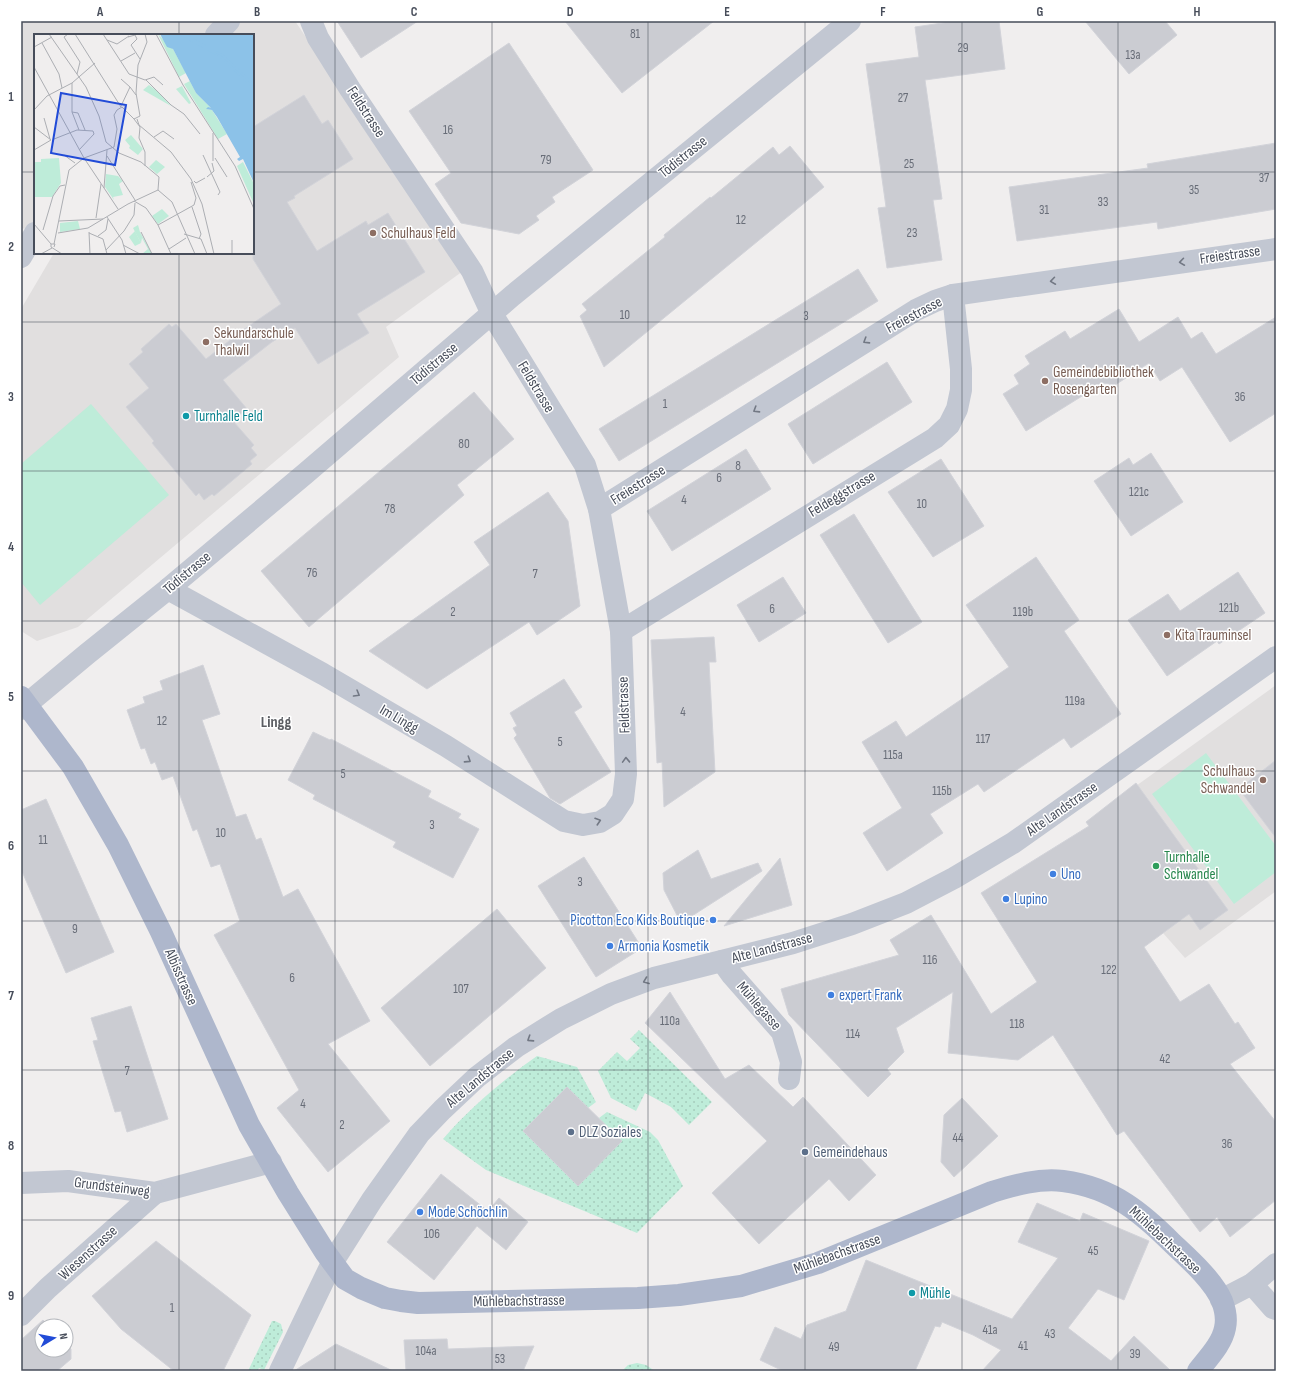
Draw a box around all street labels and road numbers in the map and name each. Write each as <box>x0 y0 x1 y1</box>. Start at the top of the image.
street label: Feldstrasse <box>343 83 389 141</box>
street label: Tödistrasse <box>655 132 711 182</box>
street label: Freiestrasse <box>1198 241 1262 269</box>
street label: Freiestrasse <box>883 292 945 338</box>
street label: Tödistrasse <box>406 338 462 390</box>
street label: Feldstrasse <box>513 358 559 416</box>
street label: Freiestrasse <box>607 461 669 509</box>
street label: Feldeggstrasse <box>805 467 879 521</box>
street label: Tödistrasse <box>159 547 215 599</box>
street label: Feldstrasse <box>614 676 634 734</box>
street label: Im Lingg <box>376 700 422 738</box>
street label: Alte Landstrasse <box>1022 777 1101 841</box>
street label: Alte Landstrasse <box>729 928 814 968</box>
street label: Albisstrasse <box>160 945 202 1008</box>
street label: Mühlegasse <box>733 978 785 1034</box>
street label: Alte Landstrasse <box>441 1044 518 1113</box>
street label: Grundsteinweg <box>73 1173 151 1201</box>
street label: Mühlebachstrasse <box>1125 1202 1205 1278</box>
street label: Wiesenstrasse <box>55 1222 121 1284</box>
street label: Mühlebachstrasse <box>791 1229 883 1279</box>
street label: Mühlebachstrasse <box>473 1291 565 1311</box>

